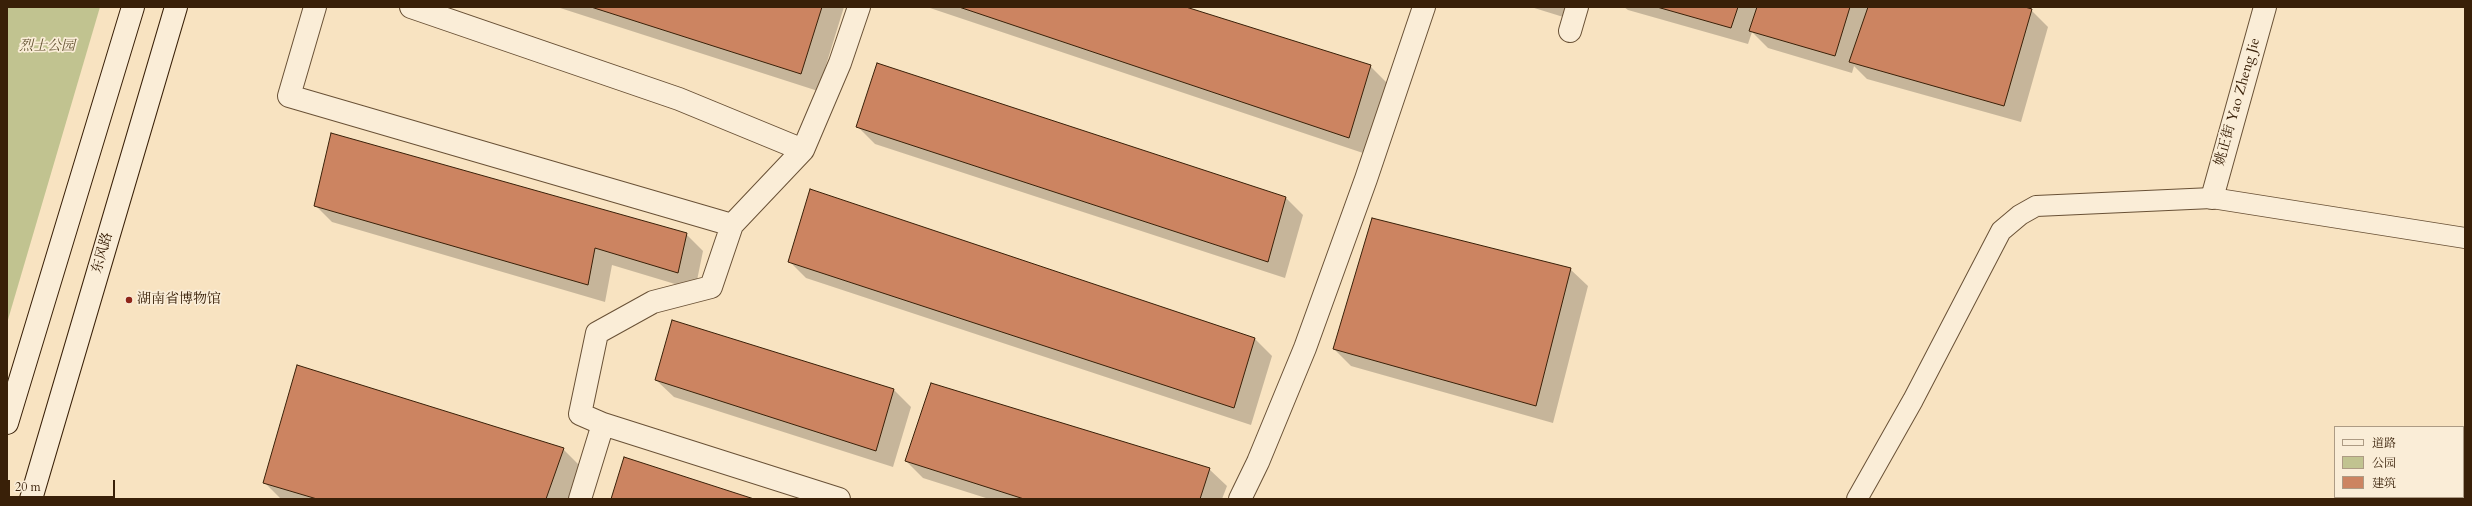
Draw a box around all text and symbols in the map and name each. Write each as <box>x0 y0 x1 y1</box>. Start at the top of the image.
street label: 姚正街 Yao Zheng Jie <box>2212 36 2264 168</box>
park label: 烈士公园 <box>19 39 75 55</box>
street label: 东风路 <box>89 230 117 276</box>
place label: 湖南省博物馆 <box>137 292 221 308</box>
marker: 湖南省博物馆 <box>124 295 134 305</box>
legend <box>2334 426 2464 498</box>
text: 道路 <box>2372 435 2396 451</box>
text: 公园 <box>2372 455 2396 471</box>
scale bar <box>10 472 117 498</box>
text: 建筑 <box>2372 475 2396 491</box>
text: 20 m <box>15 479 41 495</box>

